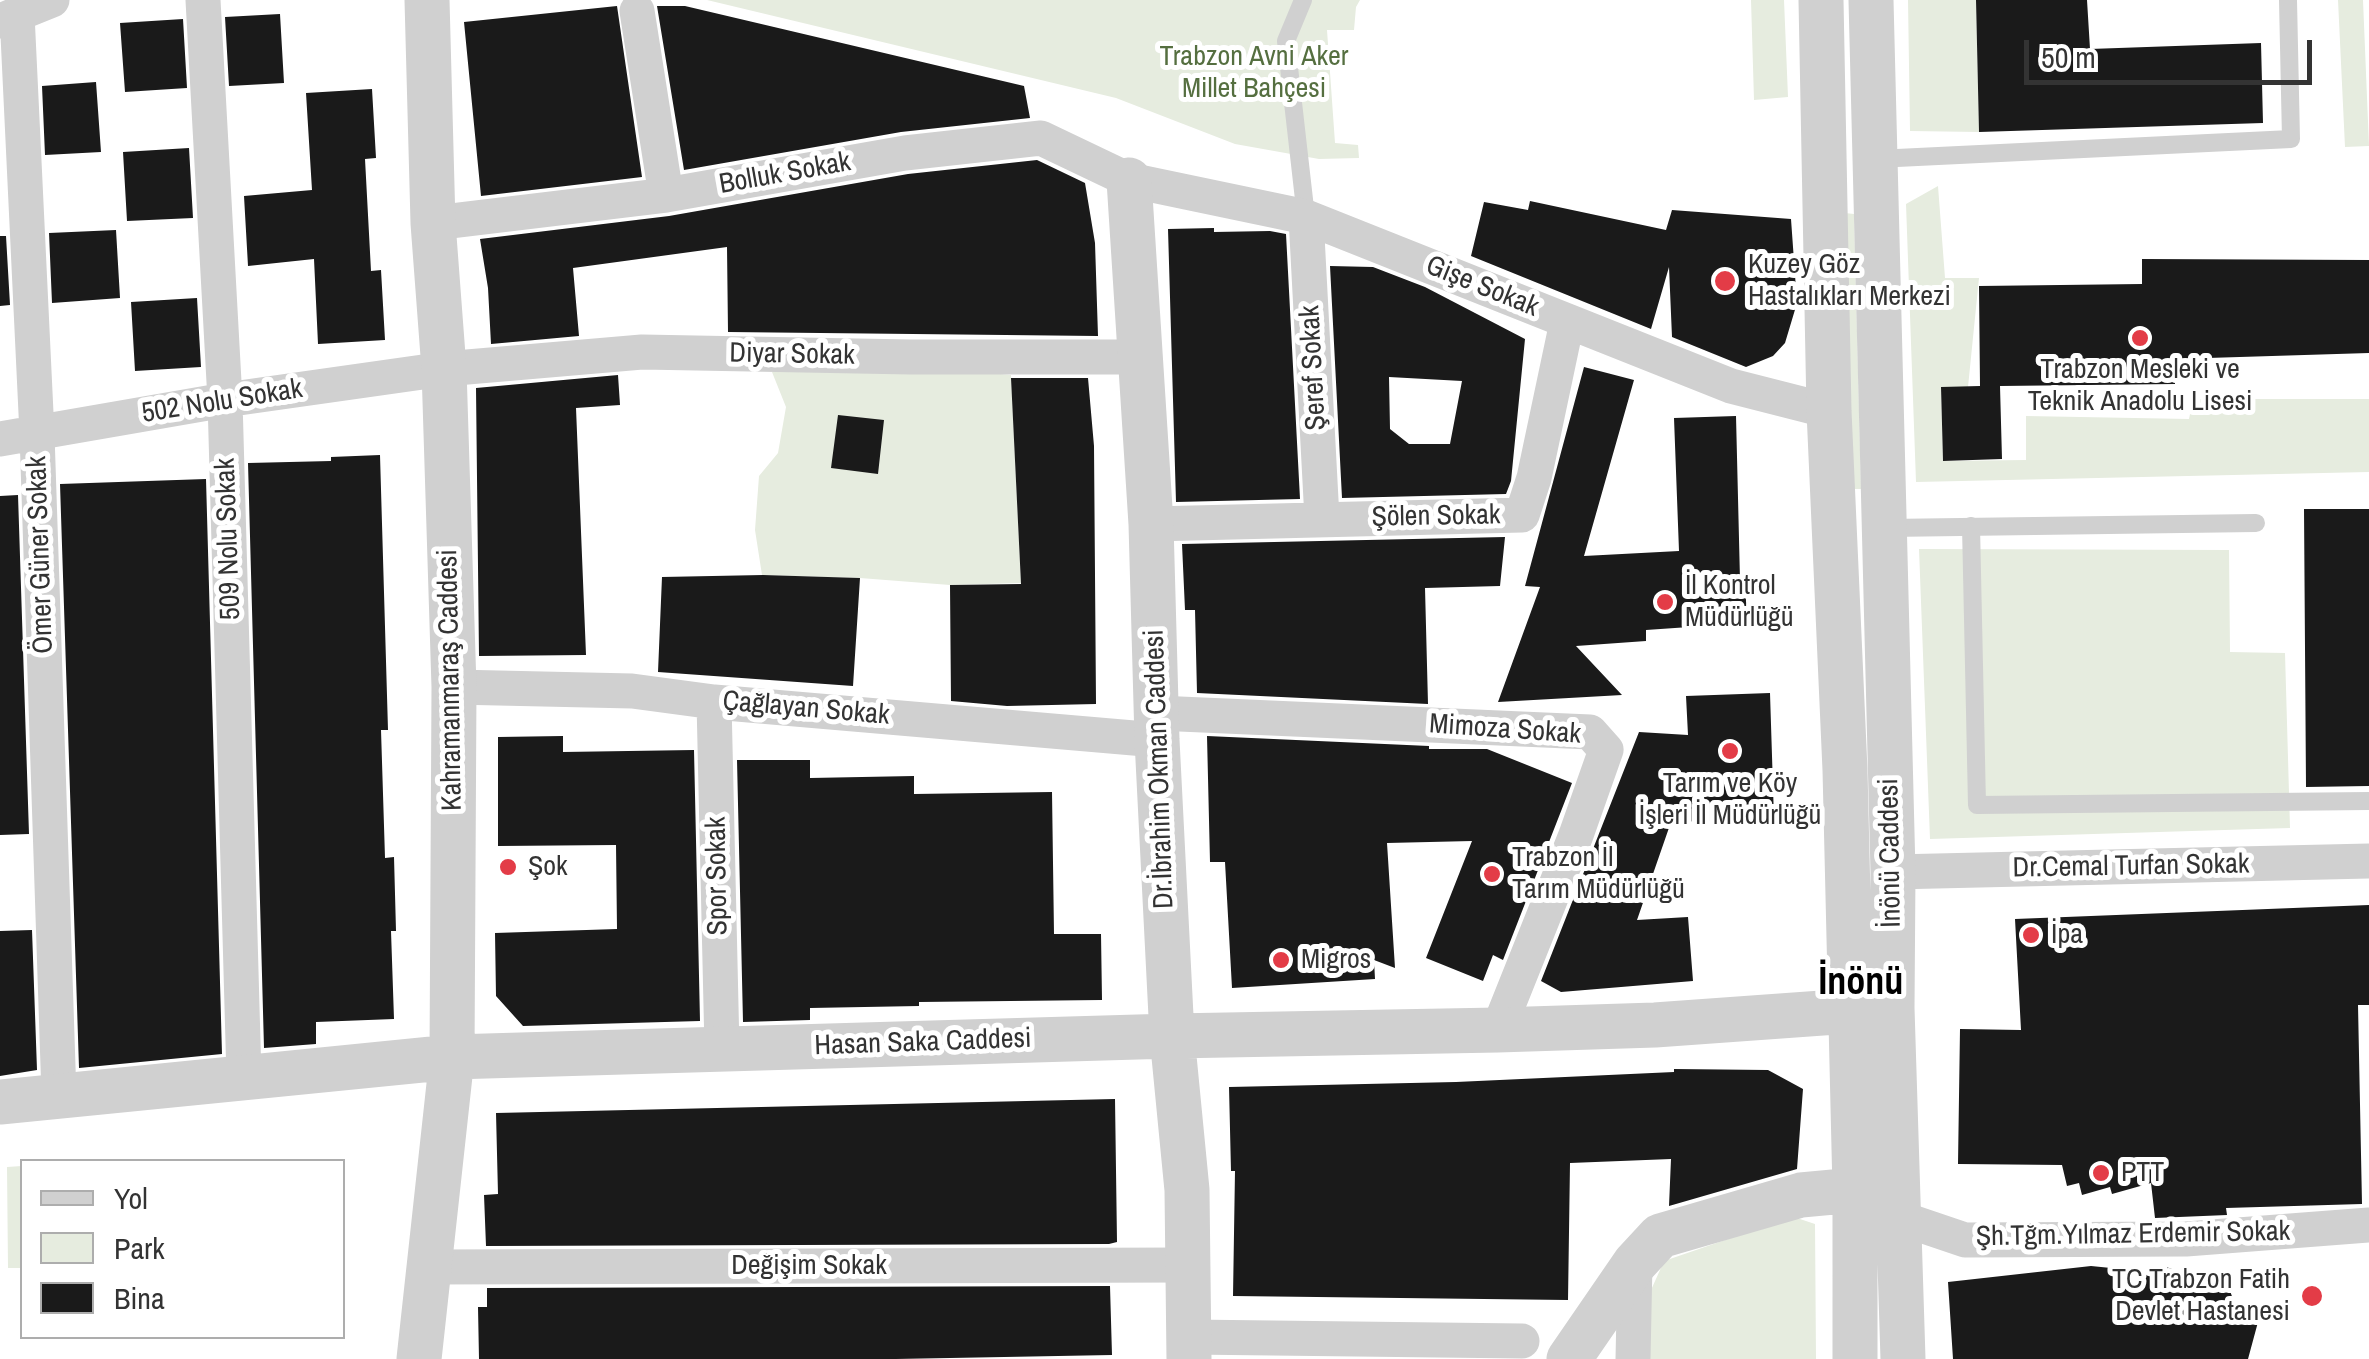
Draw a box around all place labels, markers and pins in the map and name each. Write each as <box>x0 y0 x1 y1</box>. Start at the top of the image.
place label: Kuzey Göz Hastalıkları Merkezi <box>1748 248 1951 314</box>
marker: Kuzey Göz Hastalıkları Merkezi <box>1712 268 1738 294</box>
marker: Trabzon Mesleki ve Teknik Anadolu Lisesi <box>2129 327 2151 349</box>
place label: Trabzon Mesleki ve Teknik Anadolu Lisesi <box>2028 353 2252 419</box>
place label: İl Kontrol Müdürlüğü <box>1685 569 1793 635</box>
marker: İl Kontrol Müdürlüğü <box>1654 591 1676 613</box>
marker: Tarım ve Köy İşleri İl Müdürlüğü <box>1719 740 1741 762</box>
place label: Tarım ve Köy İşleri İl Müdürlüğü <box>1639 767 1821 833</box>
place label: Trabzon İl Tarım Müdürlüğü <box>1512 841 1685 907</box>
place label: Şok <box>528 850 568 884</box>
marker: Şok <box>497 856 519 878</box>
marker: Trabzon İl Tarım Müdürlüğü <box>1481 863 1503 885</box>
place label: İpa <box>2051 918 2083 952</box>
marker: İpa <box>2020 924 2042 946</box>
place label: Migros <box>1301 943 1371 977</box>
marker: Migros <box>1270 949 1292 971</box>
place label: PTT <box>2121 1156 2164 1190</box>
marker: PTT <box>2090 1162 2112 1184</box>
place label: TC Trabzon Fatih Devlet Hastanesi <box>2112 1263 2290 1329</box>
marker: TC Trabzon Fatih Devlet Hastanesi <box>2299 1283 2325 1309</box>

